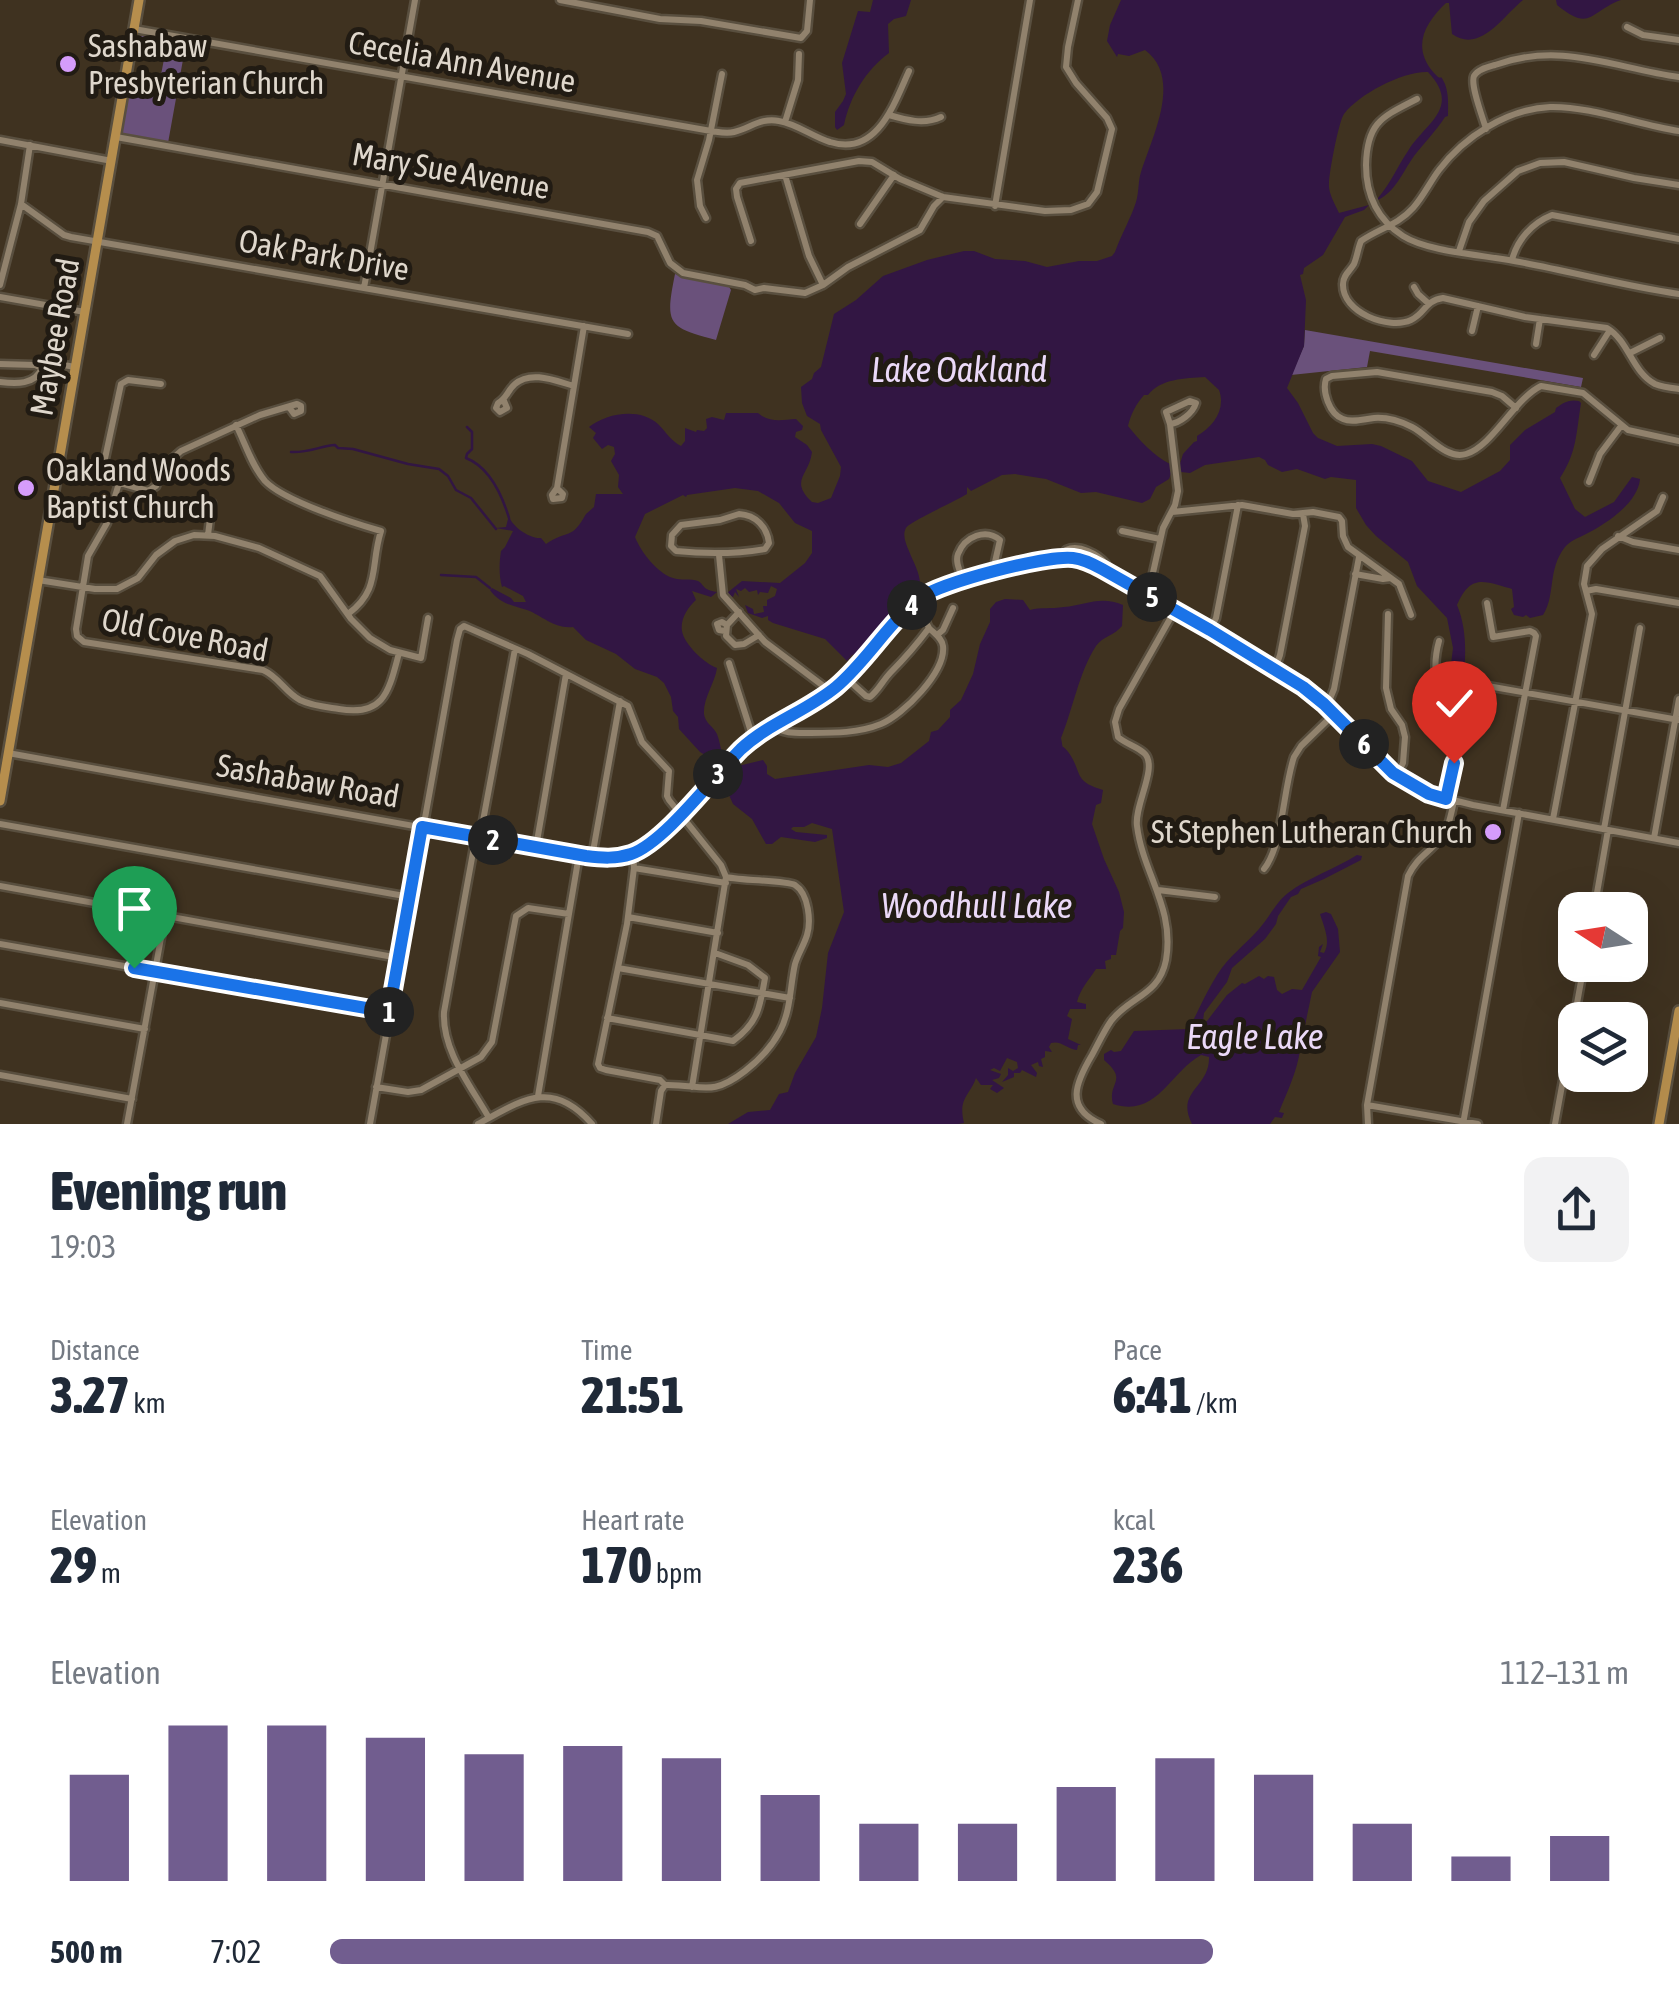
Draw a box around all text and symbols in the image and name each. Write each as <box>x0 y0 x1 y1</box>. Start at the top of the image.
street label: Cecelia Ann Avenue <box>346 23 579 100</box>
place label: Sashabaw Presbyterian Church <box>88 27 324 101</box>
marker: Sashabaw Presbyterian Church <box>57 53 79 75</box>
street label: Mary Sue Avenue <box>350 135 553 206</box>
street label: Oak Park Drive <box>236 221 412 288</box>
street label: Maybee Road <box>22 255 87 418</box>
water label: Lake Oakland <box>871 349 1047 389</box>
place label: Oakland Woods Baptist Church <box>46 451 231 525</box>
marker: Oakland Woods Baptist Church <box>15 477 37 499</box>
pin: 5 <box>1127 572 1177 622</box>
pin: 4 <box>887 580 937 630</box>
text: 5 <box>1145 581 1159 613</box>
text: 4 <box>905 589 919 621</box>
street label: Old Cove Road <box>99 600 271 669</box>
pin <box>1412 661 1497 764</box>
icon: check <box>1427 676 1482 731</box>
pin: 6 <box>1339 719 1389 769</box>
text: 6 <box>1357 728 1371 760</box>
street label: Sashabaw Road <box>214 746 402 815</box>
pin: 3 <box>693 749 743 799</box>
text: 3 <box>711 758 725 790</box>
place label: St Stephen Lutheran Church <box>1151 813 1473 850</box>
pin: 2 <box>468 815 518 865</box>
marker: St Stephen Lutheran Church <box>1482 821 1504 843</box>
text: 2 <box>486 824 500 856</box>
pin <box>92 866 177 969</box>
icon: arrive <box>107 881 162 936</box>
water label: Woodhull Lake <box>881 885 1073 925</box>
north arrow <box>1558 892 1648 982</box>
map controls <box>1558 892 1648 1092</box>
pin: 1 <box>364 987 414 1037</box>
text: 1 <box>382 996 396 1028</box>
button: layers <box>1558 1002 1648 1092</box>
water label: Eagle Lake <box>1186 1016 1324 1056</box>
button: share <box>1524 1157 1629 1262</box>
text: Evening run <box>50 1159 287 1222</box>
text: 19:03 <box>50 1228 117 1265</box>
text: Distance <box>50 1334 140 1366</box>
text: Time <box>581 1334 632 1366</box>
text: Pace <box>1113 1334 1162 1366</box>
text: 3.27 <box>50 1366 129 1424</box>
text: 21:51 <box>581 1366 684 1424</box>
text: 6:41 <box>1113 1366 1192 1424</box>
text: km <box>129 1387 166 1419</box>
text: /km <box>1192 1387 1238 1419</box>
text: Elevation <box>50 1504 147 1536</box>
text: Heart rate <box>581 1504 684 1536</box>
text: kcal <box>1113 1504 1155 1536</box>
text: 29 <box>50 1536 97 1594</box>
text: 170 <box>581 1536 652 1594</box>
text: 236 <box>1113 1536 1183 1594</box>
text: m <box>97 1557 121 1589</box>
text: bpm <box>652 1557 702 1589</box>
text: Elevation <box>50 1654 161 1691</box>
text: 112–131 m <box>1500 1654 1629 1691</box>
text: 500 m <box>50 1933 123 1970</box>
text: 7:02 <box>210 1933 261 1970</box>

